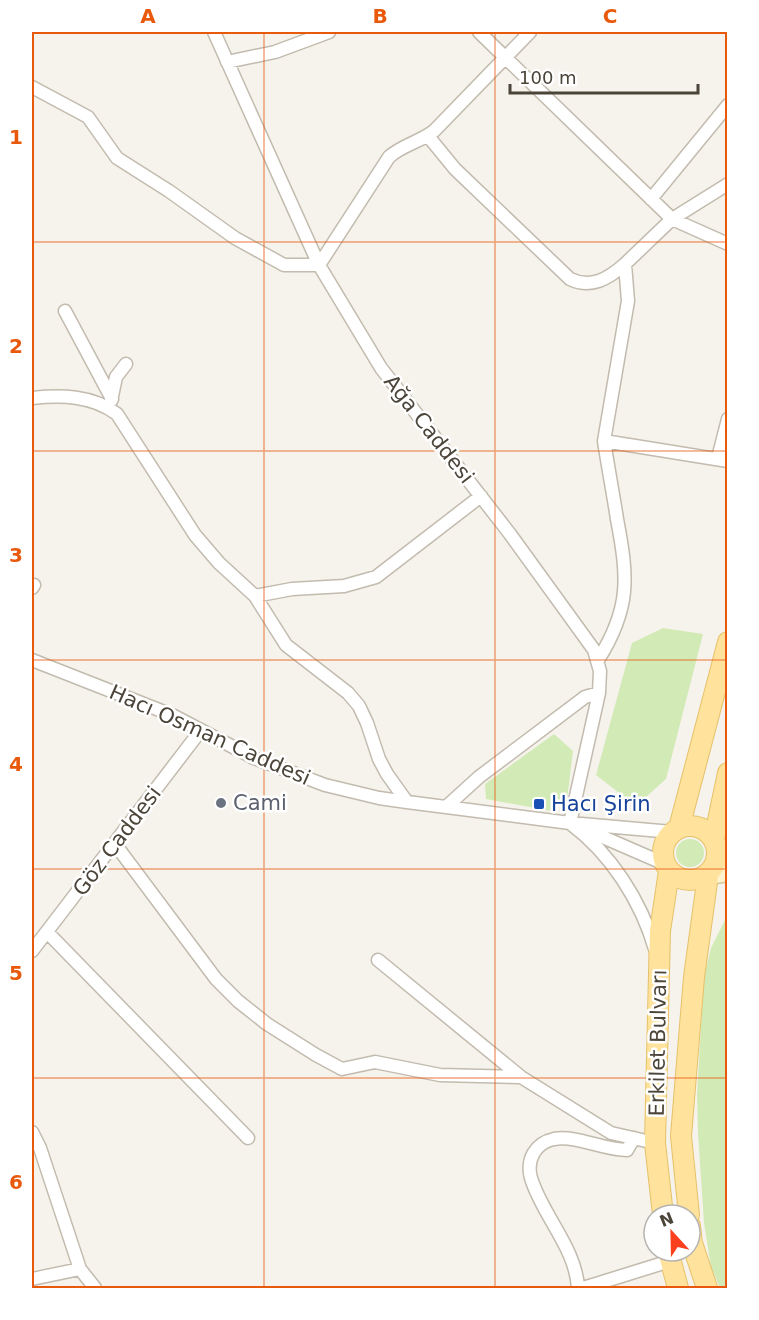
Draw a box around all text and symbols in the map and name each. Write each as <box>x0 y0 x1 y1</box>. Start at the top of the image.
text: A <box>140 4 156 28</box>
text: B <box>372 4 388 28</box>
text: C <box>603 4 617 28</box>
scale bar <box>510 57 698 95</box>
text: 100 m <box>519 67 577 88</box>
text: 1 <box>9 125 23 149</box>
text: 2 <box>9 334 23 358</box>
street label: Ağa Caddesi <box>379 370 479 488</box>
text: 3 <box>9 543 23 567</box>
street label: Hacı Osman Caddesi <box>106 680 314 790</box>
text: 4 <box>9 752 23 776</box>
street label: Göz Caddesi <box>68 782 166 900</box>
place label: Cami <box>233 791 287 815</box>
place label: Hacı Şirin <box>551 792 651 816</box>
marker: Cami <box>214 796 228 810</box>
marker: Hacı Şirin <box>532 797 546 811</box>
text: 5 <box>9 961 23 985</box>
street label: Erkilet Bulvarı <box>645 969 671 1117</box>
text: 6 <box>9 1170 23 1194</box>
north arrow <box>642 1203 702 1263</box>
text: N <box>657 1208 676 1231</box>

